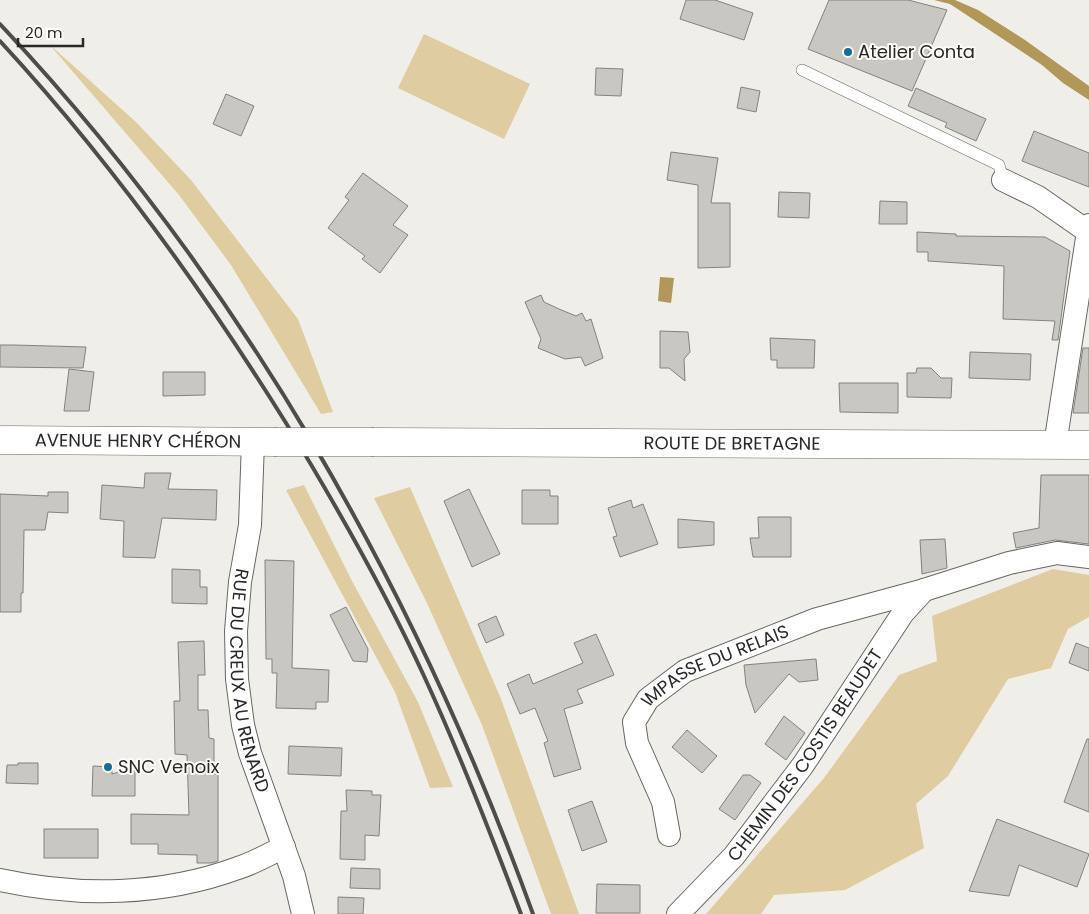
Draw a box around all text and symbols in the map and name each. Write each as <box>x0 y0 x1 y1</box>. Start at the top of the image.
scale bar <box>18 15 82 47</box>
text: 20 m <box>25 22 63 43</box>
place label: Atelier Conta <box>858 39 975 64</box>
marker: Atelier Conta <box>842 46 854 58</box>
street label: AVENUE HENRY CHÉRON <box>35 427 241 454</box>
street label: ROUTE DE BRETAGNE <box>644 430 820 456</box>
street label: RUE DU CREUX AU RENARD <box>224 567 276 796</box>
street label: IMPASSE DU RELAIS <box>634 618 792 710</box>
street label: CHEMIN DES COSTIS BEAUDET <box>721 644 888 866</box>
place label: SNC Venoix <box>118 754 220 779</box>
marker: SNC Venoix <box>102 761 114 773</box>

